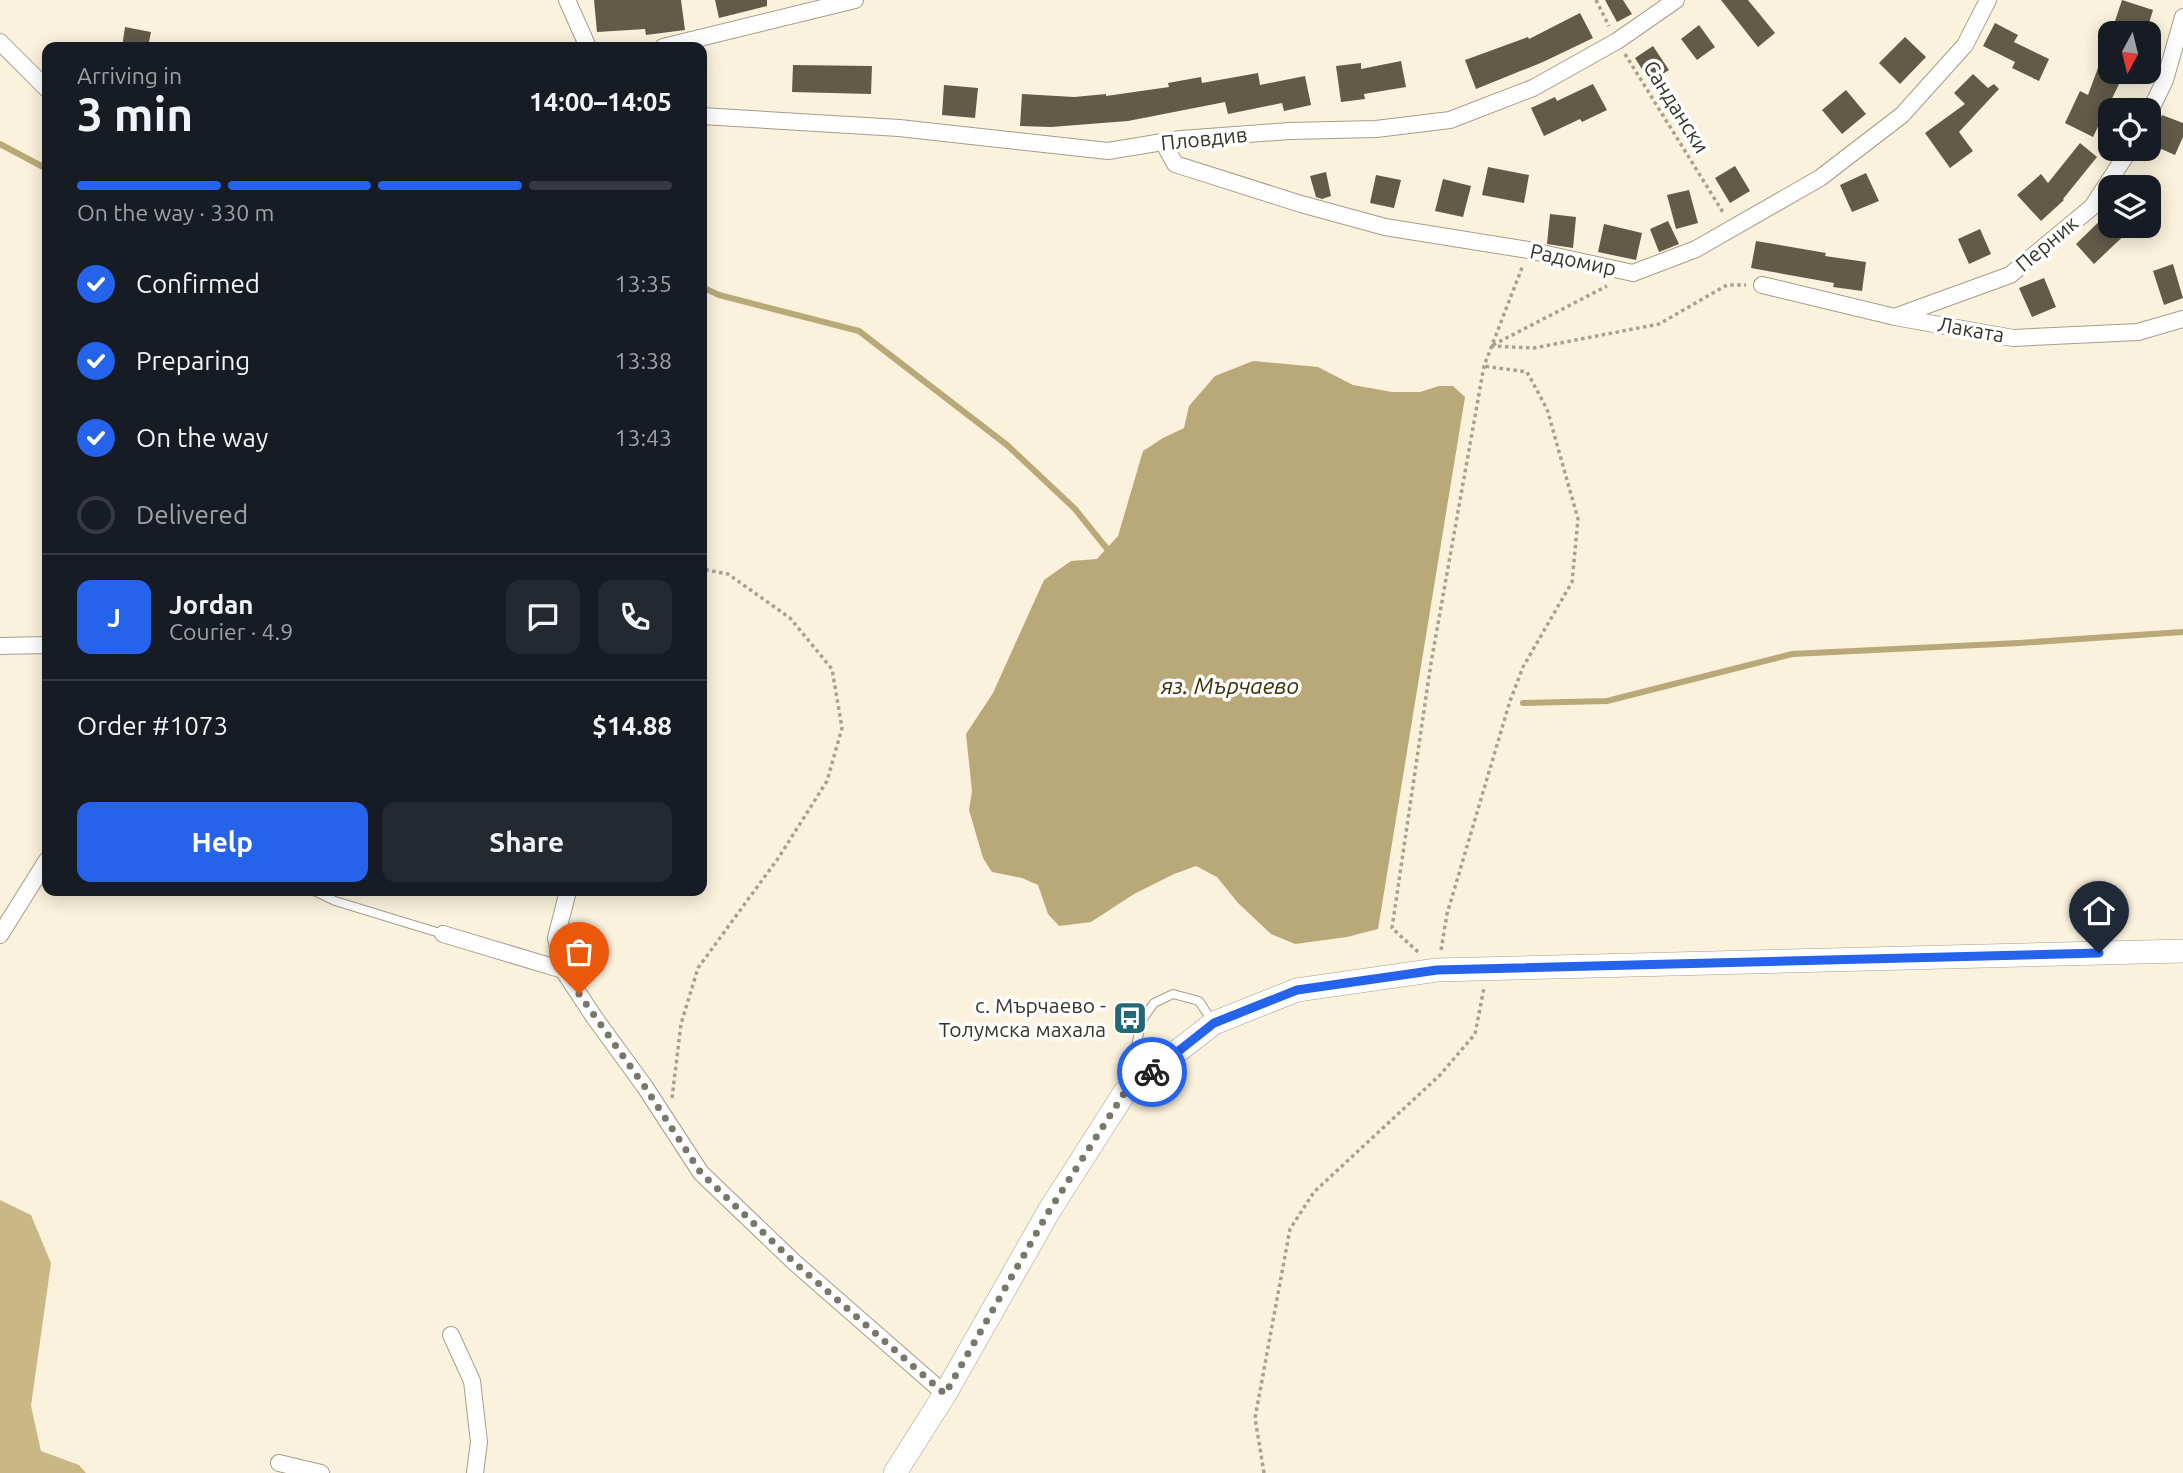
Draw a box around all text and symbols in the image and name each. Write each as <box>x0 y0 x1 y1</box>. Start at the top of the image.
north arrow <box>2098 21 2161 84</box>
map controls <box>2098 21 2161 238</box>
street label: Сандански <box>1639 56 1715 157</box>
text: Arriving in <box>77 63 182 88</box>
text: 14:00–14:05 <box>529 87 672 116</box>
text: 3 min <box>77 88 193 140</box>
button: locate <box>2098 98 2161 161</box>
street label: Пловдив <box>1159 122 1248 154</box>
button: layers <box>2098 175 2161 238</box>
text: On the way · 330 m <box>77 200 274 225</box>
street label: Перник <box>2010 210 2083 276</box>
street label: Радомир <box>1528 238 1619 280</box>
icon: check <box>77 265 115 303</box>
text: Confirmed <box>136 269 260 298</box>
text: 13:35 <box>614 271 672 296</box>
street label: Лаката <box>1936 311 2006 347</box>
icon: check <box>77 342 115 380</box>
text: Preparing <box>136 346 250 375</box>
text: 13:38 <box>614 348 672 373</box>
icon: check <box>77 419 115 457</box>
text: On the way <box>136 423 268 452</box>
text: 13:43 <box>614 425 672 450</box>
text: Delivered <box>136 500 248 529</box>
button: chat <box>506 580 580 654</box>
button: phone <box>598 580 672 654</box>
text: Jordan <box>169 590 254 619</box>
text: J <box>107 603 121 632</box>
text: Courier · 4.9 <box>169 619 293 644</box>
water label: яз. Мърчаево <box>1160 673 1299 698</box>
text: Order #1073 <box>77 711 228 740</box>
text: $14.88 <box>592 711 672 740</box>
button: Help <box>77 802 368 882</box>
button: Share <box>382 802 672 882</box>
pin <box>2069 881 2129 953</box>
icon: home <box>2080 892 2118 930</box>
pin <box>549 922 609 994</box>
icon: bag <box>560 933 598 971</box>
place label: с. Мърчаево - Толумска махала <box>939 993 1106 1041</box>
bus stop icon: с. Мърчаево - Толумска махала <box>1111 999 1149 1037</box>
courier <box>1117 1037 1187 1107</box>
icon: bike <box>1133 1053 1171 1091</box>

